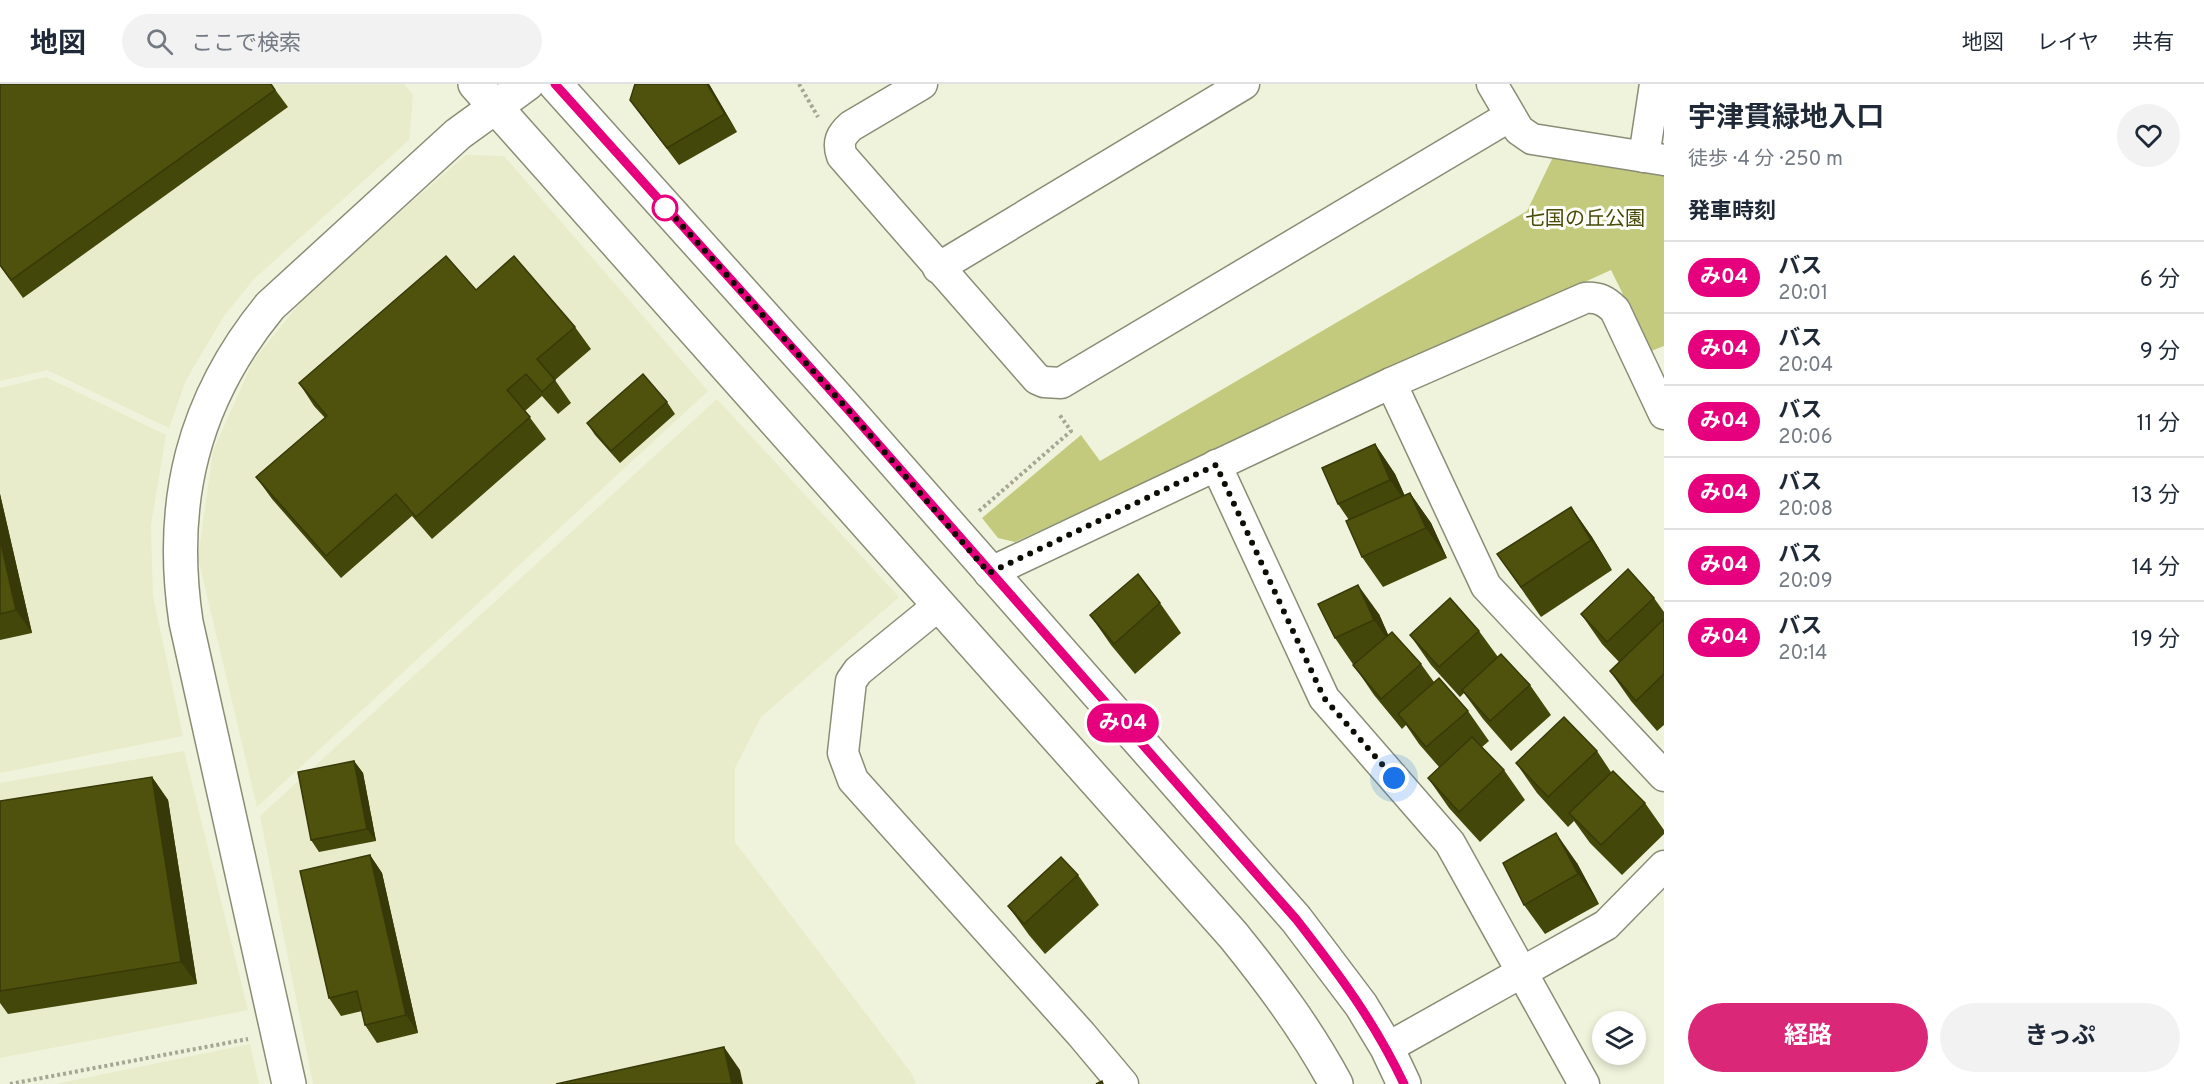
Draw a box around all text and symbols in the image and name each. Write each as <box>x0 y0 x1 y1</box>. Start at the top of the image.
search box <box>122 14 542 68</box>
icon: search <box>143 25 176 58</box>
text: 地図 <box>30 27 86 63</box>
text: 地図 <box>1962 30 2004 57</box>
text: レイヤ <box>2037 30 2099 57</box>
text: 共有 <box>2132 30 2174 57</box>
text: ここで検索 <box>191 31 301 58</box>
text: 宇津貫緑地入口 <box>1688 101 1884 137</box>
button: heart <box>2117 104 2180 167</box>
text: 徒歩 · 4 分 · 250 m <box>1688 147 1843 173</box>
unlabelled marker <box>652 195 678 221</box>
text: 発車時刻 <box>1688 199 1776 226</box>
park label: 七国の丘公園 <box>1525 207 1645 233</box>
text: バス <box>1778 254 1822 281</box>
text: み04 <box>1700 264 1748 291</box>
text: 6 分 <box>2140 267 2180 294</box>
text: 20:01 <box>1778 281 1828 307</box>
text: バス <box>1778 326 1822 353</box>
text: み04 <box>1700 336 1748 363</box>
text: 9 分 <box>2140 339 2180 366</box>
text: 20:04 <box>1778 353 1833 379</box>
text: バス <box>1778 398 1822 425</box>
text: み04 <box>1700 408 1748 435</box>
text: 11 分 <box>2136 411 2180 438</box>
text: 20:06 <box>1778 425 1833 451</box>
text: バス <box>1778 470 1822 497</box>
text: み04 <box>1700 480 1748 507</box>
text: 13 分 <box>2131 483 2180 510</box>
text: 20:08 <box>1778 497 1833 523</box>
text: バス <box>1778 542 1822 569</box>
text: み04 <box>1700 552 1748 579</box>
text: 14 分 <box>2131 555 2180 582</box>
text: 20:09 <box>1778 569 1833 595</box>
text: バス <box>1778 614 1822 641</box>
text: み04 <box>1700 624 1748 651</box>
text: 19 分 <box>2131 627 2180 654</box>
text: 20:14 <box>1778 641 1827 667</box>
line badge: み04 <box>1088 704 1158 742</box>
text: み04 <box>1099 710 1147 737</box>
your location <box>1379 763 1409 793</box>
button: 経路 <box>1688 1003 1928 1072</box>
button: きっぷ <box>1940 1003 2180 1072</box>
map controls <box>1592 1011 1646 1065</box>
button: layers <box>1592 1011 1646 1065</box>

